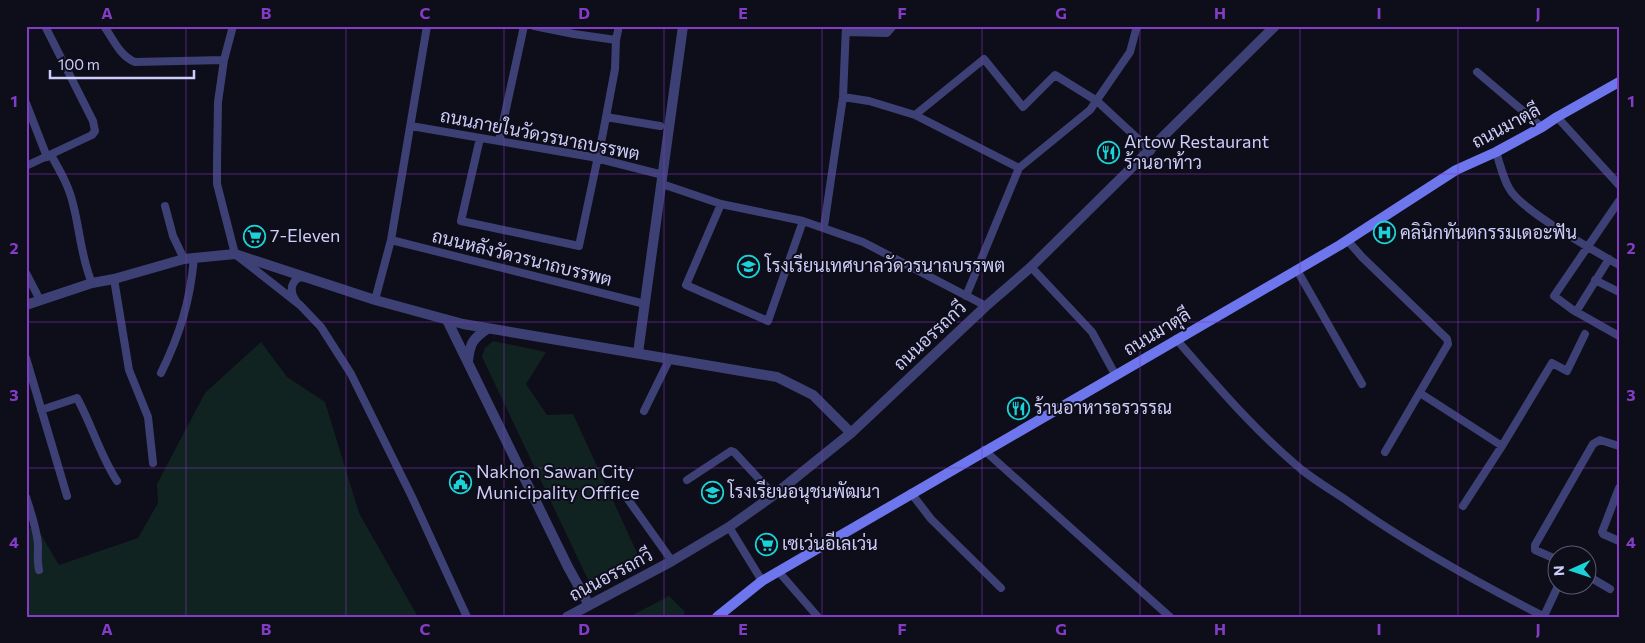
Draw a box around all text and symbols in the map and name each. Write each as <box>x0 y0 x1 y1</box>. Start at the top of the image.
text: A <box>101 3 113 22</box>
text: B <box>261 3 272 22</box>
text: C <box>420 3 431 22</box>
text: D <box>578 3 590 22</box>
text: E <box>738 3 748 22</box>
text: F <box>897 3 907 22</box>
text: G <box>1055 3 1067 22</box>
text: H <box>1214 3 1226 22</box>
text: I <box>1376 3 1382 22</box>
text: J <box>1535 3 1541 22</box>
scale bar <box>50 48 194 80</box>
text: 100 m <box>58 55 100 73</box>
text: 1 <box>10 91 18 110</box>
text: 1 <box>1627 91 1635 110</box>
street label: ถนนมาตุลี <box>1467 97 1545 154</box>
street label: ถนนภายในวัดวรนาถบรรพต <box>438 103 642 164</box>
place label: Artow Restaurant ร้านอาท้าว <box>1124 130 1269 173</box>
restaurant icon: Artow Restaurant ร้านอาท้าว <box>1096 140 1120 164</box>
hospital icon: คลินิกทันตกรรมเดอะฟัน <box>1372 221 1396 245</box>
place label: คลินิกทันตกรรมเดอะฟัน <box>1400 221 1577 243</box>
supermarket icon: 7-Eleven <box>242 224 266 248</box>
place label: 7-Eleven <box>270 224 340 246</box>
street label: ถนนหลังวัดวรนาถบรรพต <box>430 224 615 290</box>
text: 2 <box>9 238 19 257</box>
text: 2 <box>1626 238 1636 257</box>
place label: โรงเรียนเทศบาลวัดวรนาถบรรพต <box>764 253 1005 276</box>
school or university icon: โรงเรียนเทศบาลวัดวรนาถบรรพต <box>737 254 761 278</box>
street label: ถนนอรรถกวี <box>888 295 970 374</box>
street label: ถนนมาตุลี <box>1118 302 1195 361</box>
text: 3 <box>9 385 19 404</box>
text: 3 <box>1626 385 1636 404</box>
restaurant icon: ร้านอาหารอรวรรณ <box>1006 396 1030 420</box>
place label: ร้านอาหารอรวรรณ <box>1034 396 1172 418</box>
place label: Nakhon Sawan City Municipality Offfice <box>476 460 640 503</box>
public building icon: Nakhon Sawan City Municipality Offfice <box>448 470 472 494</box>
place label: โรงเรียนอนุชนพัฒนา <box>727 479 880 504</box>
school or university icon: โรงเรียนอนุชนพัฒนา <box>700 480 724 504</box>
place label: เซเว่นอีเลเว่น <box>782 531 878 554</box>
text: 4 <box>9 532 19 551</box>
supermarket icon: เซเว่นอีเลเว่น <box>754 532 778 556</box>
text: 4 <box>1626 532 1636 551</box>
street label: ถนนอรรถกวี <box>565 542 656 605</box>
north arrow <box>1548 546 1598 596</box>
text: N <box>1550 565 1567 576</box>
text: A <box>101 619 113 638</box>
text: B <box>261 619 272 638</box>
text: C <box>420 619 431 638</box>
text: D <box>578 619 590 638</box>
text: E <box>738 619 748 638</box>
text: F <box>897 619 907 638</box>
text: G <box>1055 619 1067 638</box>
text: H <box>1214 619 1226 638</box>
text: I <box>1376 619 1382 638</box>
text: J <box>1535 619 1541 638</box>

